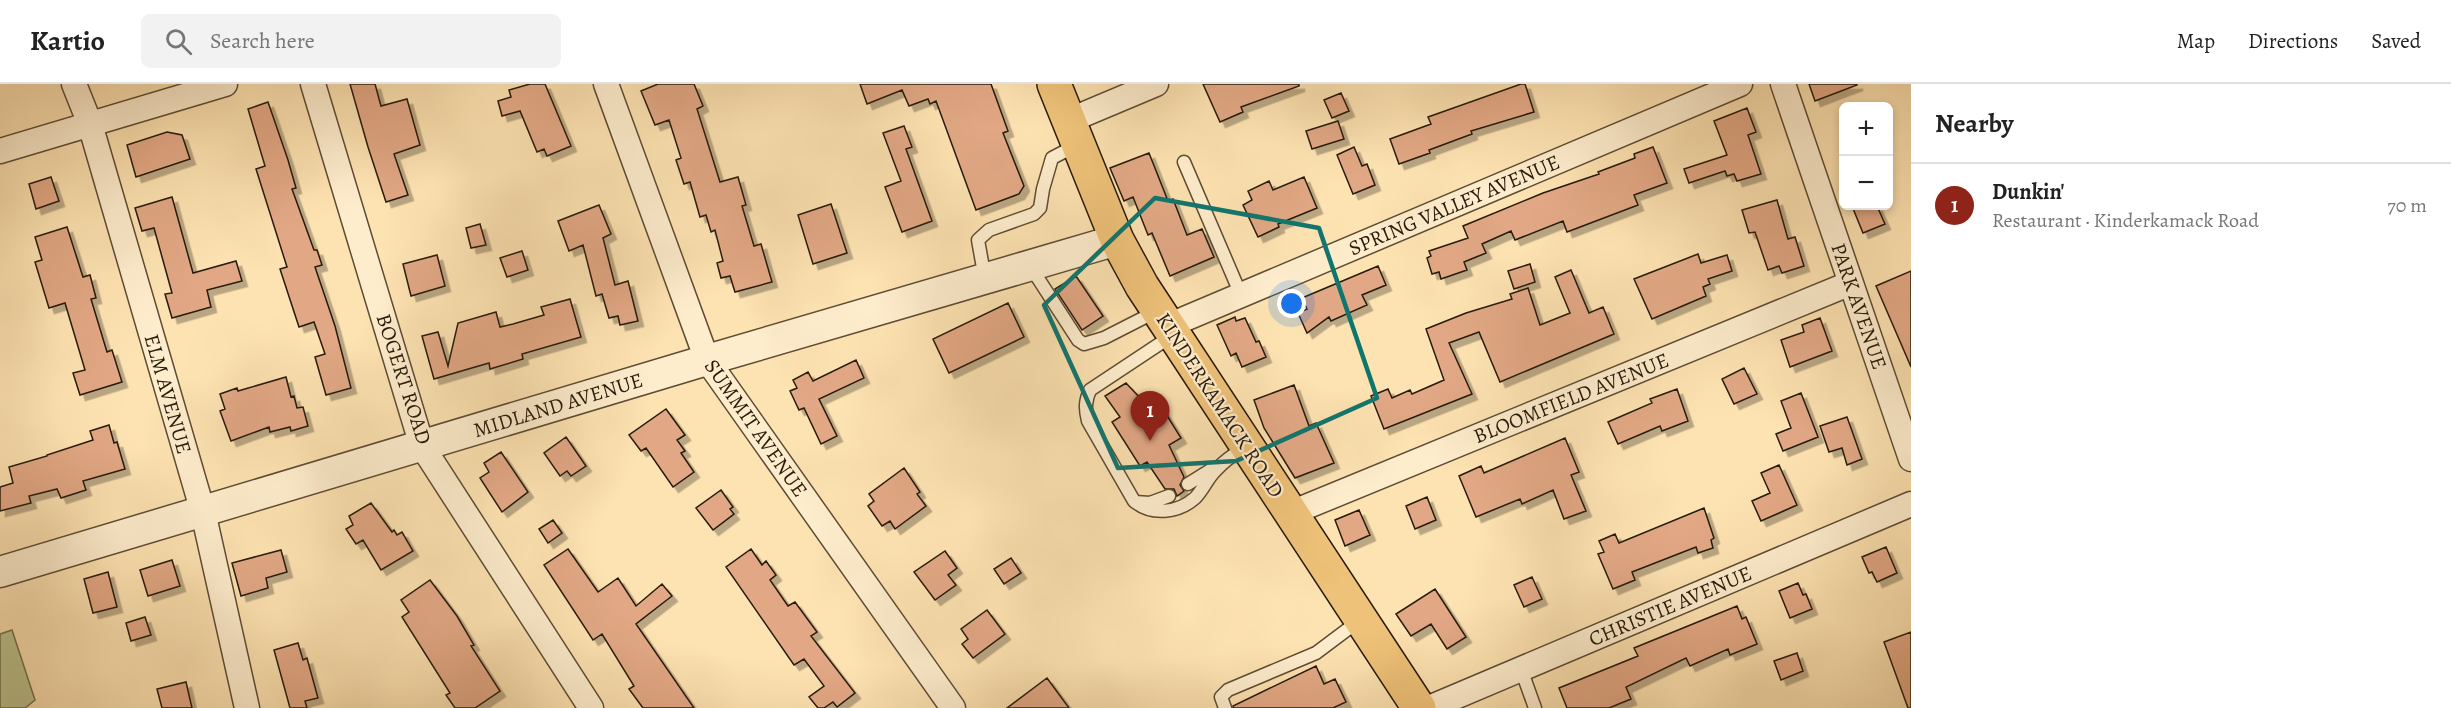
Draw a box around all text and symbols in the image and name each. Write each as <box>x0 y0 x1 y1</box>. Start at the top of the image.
search box <box>141 14 561 68</box>
text: Kartio <box>30 22 105 60</box>
icon: search <box>162 25 195 58</box>
text: Search here <box>210 26 315 56</box>
text: Map <box>2177 27 2215 55</box>
text: Directions <box>2248 27 2338 55</box>
text: Saved <box>2371 27 2421 55</box>
map controls <box>1839 102 1893 210</box>
button: + <box>1839 102 1893 156</box>
text: Nearby <box>1935 106 2014 141</box>
street label: SPRING VALLEY AVENUE <box>1344 148 1564 262</box>
button: − <box>1839 156 1893 210</box>
text: Dunkin' <box>1992 177 2064 207</box>
text: 1 <box>1951 192 1958 219</box>
text: 70 m <box>2387 192 2427 219</box>
text: Restaurant · Kinderkamack Road <box>1992 207 2259 234</box>
street label: PARK AVENUE <box>1824 239 1894 373</box>
your location <box>1277 289 1306 318</box>
street label: KINDERKAMACK ROAD <box>1150 307 1290 503</box>
street label: BOGERT ROAD <box>370 310 438 448</box>
street label: ELM AVENUE <box>138 331 198 457</box>
street label: BLOOMFIELD AVENUE <box>1469 346 1673 450</box>
street label: SUMMIT AVENUE <box>698 354 814 502</box>
street label: MIDLAND AVENUE <box>470 366 646 444</box>
pin: 1 <box>1130 392 1170 441</box>
street label: CHRISTIE AVENUE <box>1584 559 1756 653</box>

